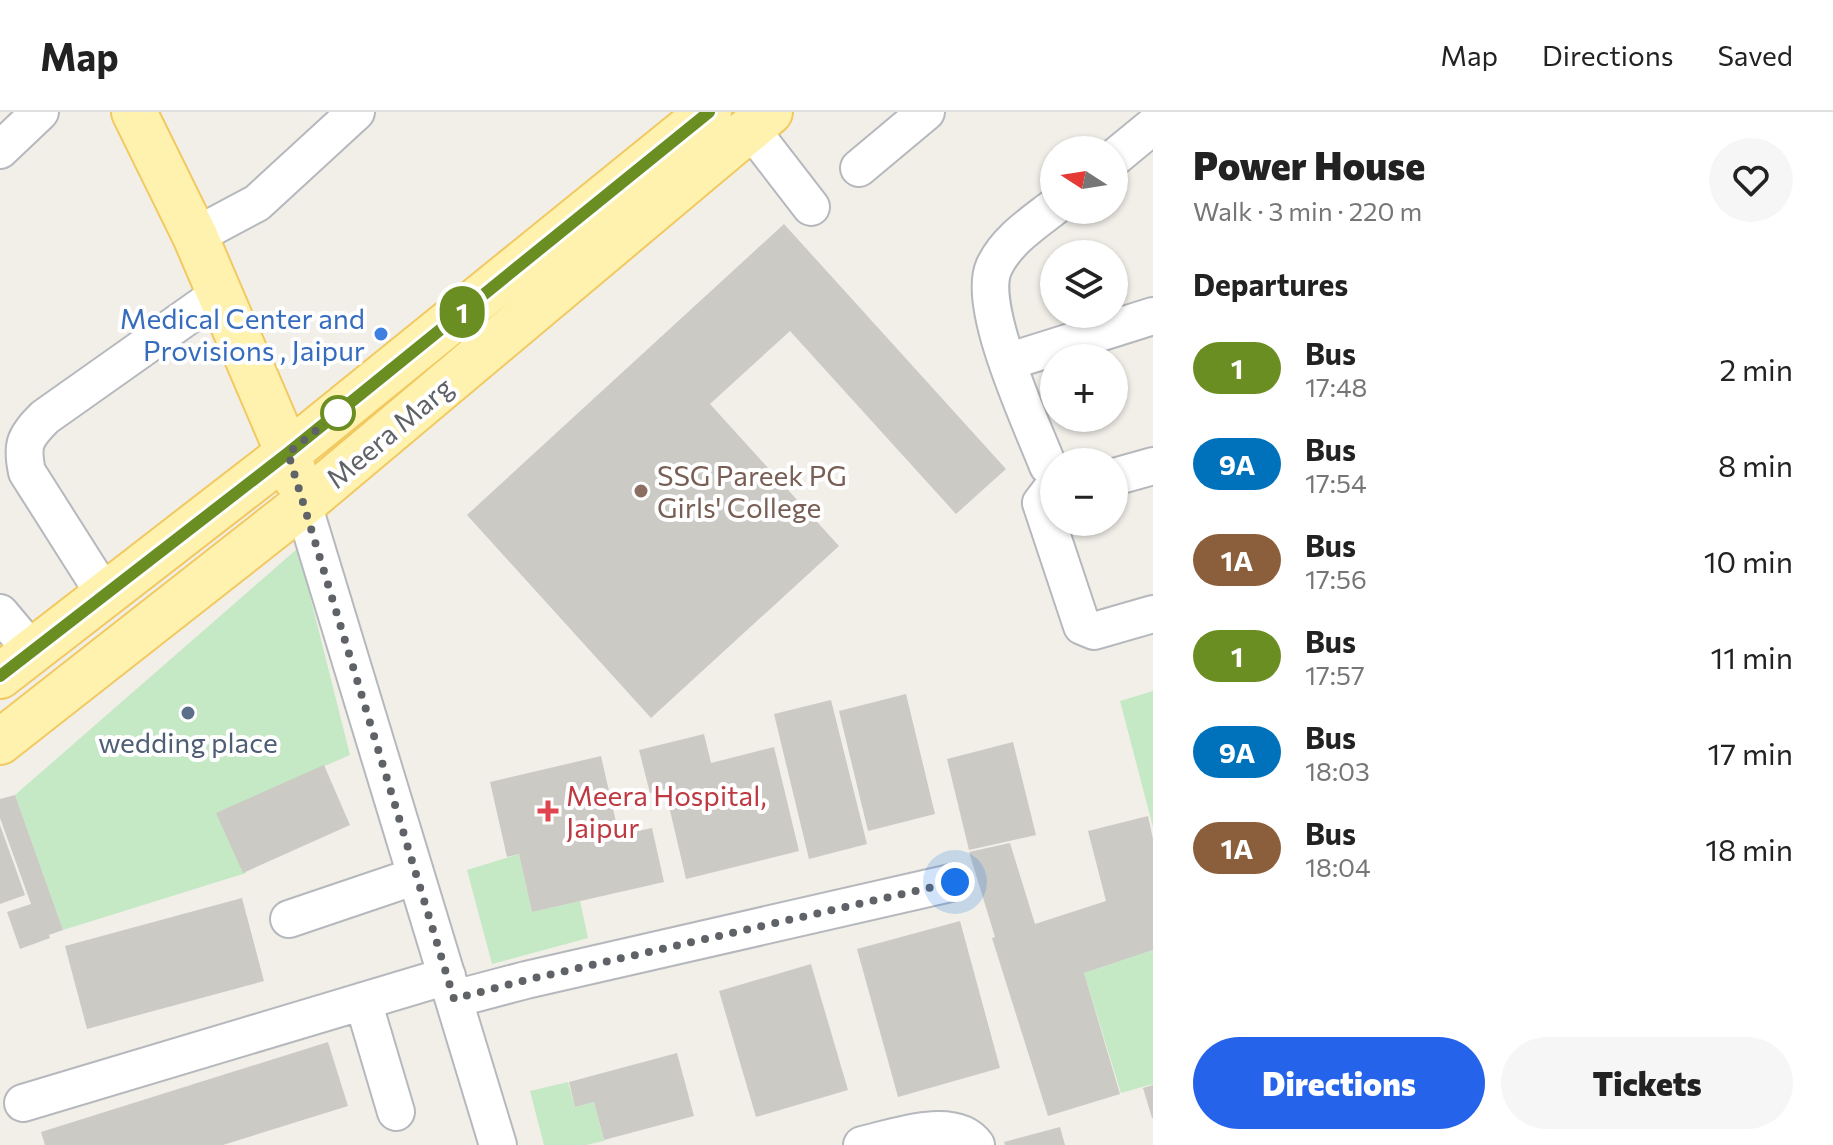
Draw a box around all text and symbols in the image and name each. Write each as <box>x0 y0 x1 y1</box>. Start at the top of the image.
text: Map <box>40 32 119 79</box>
text: Map <box>1440 38 1498 72</box>
text: Directions <box>1542 38 1673 72</box>
text: Saved <box>1717 38 1793 72</box>
north arrow <box>1040 136 1128 224</box>
map controls <box>1040 136 1128 536</box>
button: heart <box>1709 138 1793 222</box>
text: Power House <box>1193 141 1425 188</box>
text: Walk · 3 min · 220 m <box>1193 195 1422 226</box>
button: layers <box>1040 240 1128 328</box>
text: Departures <box>1193 265 1348 302</box>
line badge: 1 <box>436 286 488 338</box>
text: 1 <box>456 295 468 329</box>
place label: Medical Center and Provisions , Jaipur <box>120 301 365 367</box>
marker: Medical Center and Provisions , Jaipur <box>372 325 390 343</box>
text: Bus <box>1305 334 1356 371</box>
button: + <box>1040 344 1128 432</box>
text: 2 min <box>1720 350 1793 387</box>
text: 1 <box>1231 351 1243 385</box>
street label: Meera Marg <box>319 369 459 495</box>
text: 17:48 <box>1305 371 1367 402</box>
unlabelled marker <box>321 396 355 430</box>
text: Bus <box>1305 430 1356 467</box>
text: 8 min <box>1718 446 1793 483</box>
text: 9A <box>1219 447 1255 481</box>
button: − <box>1040 448 1128 536</box>
place label: SSG Pareek PG Girls' College <box>657 458 847 524</box>
text: 17:54 <box>1305 467 1367 498</box>
marker: SSG Pareek PG Girls' College <box>632 482 650 500</box>
text: Bus <box>1305 526 1356 563</box>
text: 10 min <box>1704 542 1793 579</box>
text: 1A <box>1221 543 1253 577</box>
text: 17:56 <box>1305 563 1367 594</box>
text: Bus <box>1305 622 1356 659</box>
text: 11 min <box>1711 638 1793 675</box>
text: 1 <box>1231 639 1243 673</box>
text: 17:57 <box>1305 659 1365 690</box>
marker: wedding place <box>179 704 197 722</box>
text: Bus <box>1305 718 1356 755</box>
place label: wedding place <box>98 725 278 759</box>
text: 17 min <box>1708 734 1793 771</box>
text: 9A <box>1219 735 1255 769</box>
text: 18:03 <box>1305 755 1370 786</box>
place label: Meera Hospital, Jaipur <box>566 778 767 844</box>
marker: Meera Hospital, Jaipur <box>537 800 559 822</box>
text: Bus <box>1305 814 1356 851</box>
text: 18 min <box>1705 830 1793 867</box>
text: 1A <box>1221 831 1253 865</box>
text: 18:04 <box>1305 851 1371 882</box>
your location <box>935 862 975 902</box>
button: Directions <box>1193 1037 1485 1129</box>
button: Tickets <box>1501 1037 1793 1129</box>

